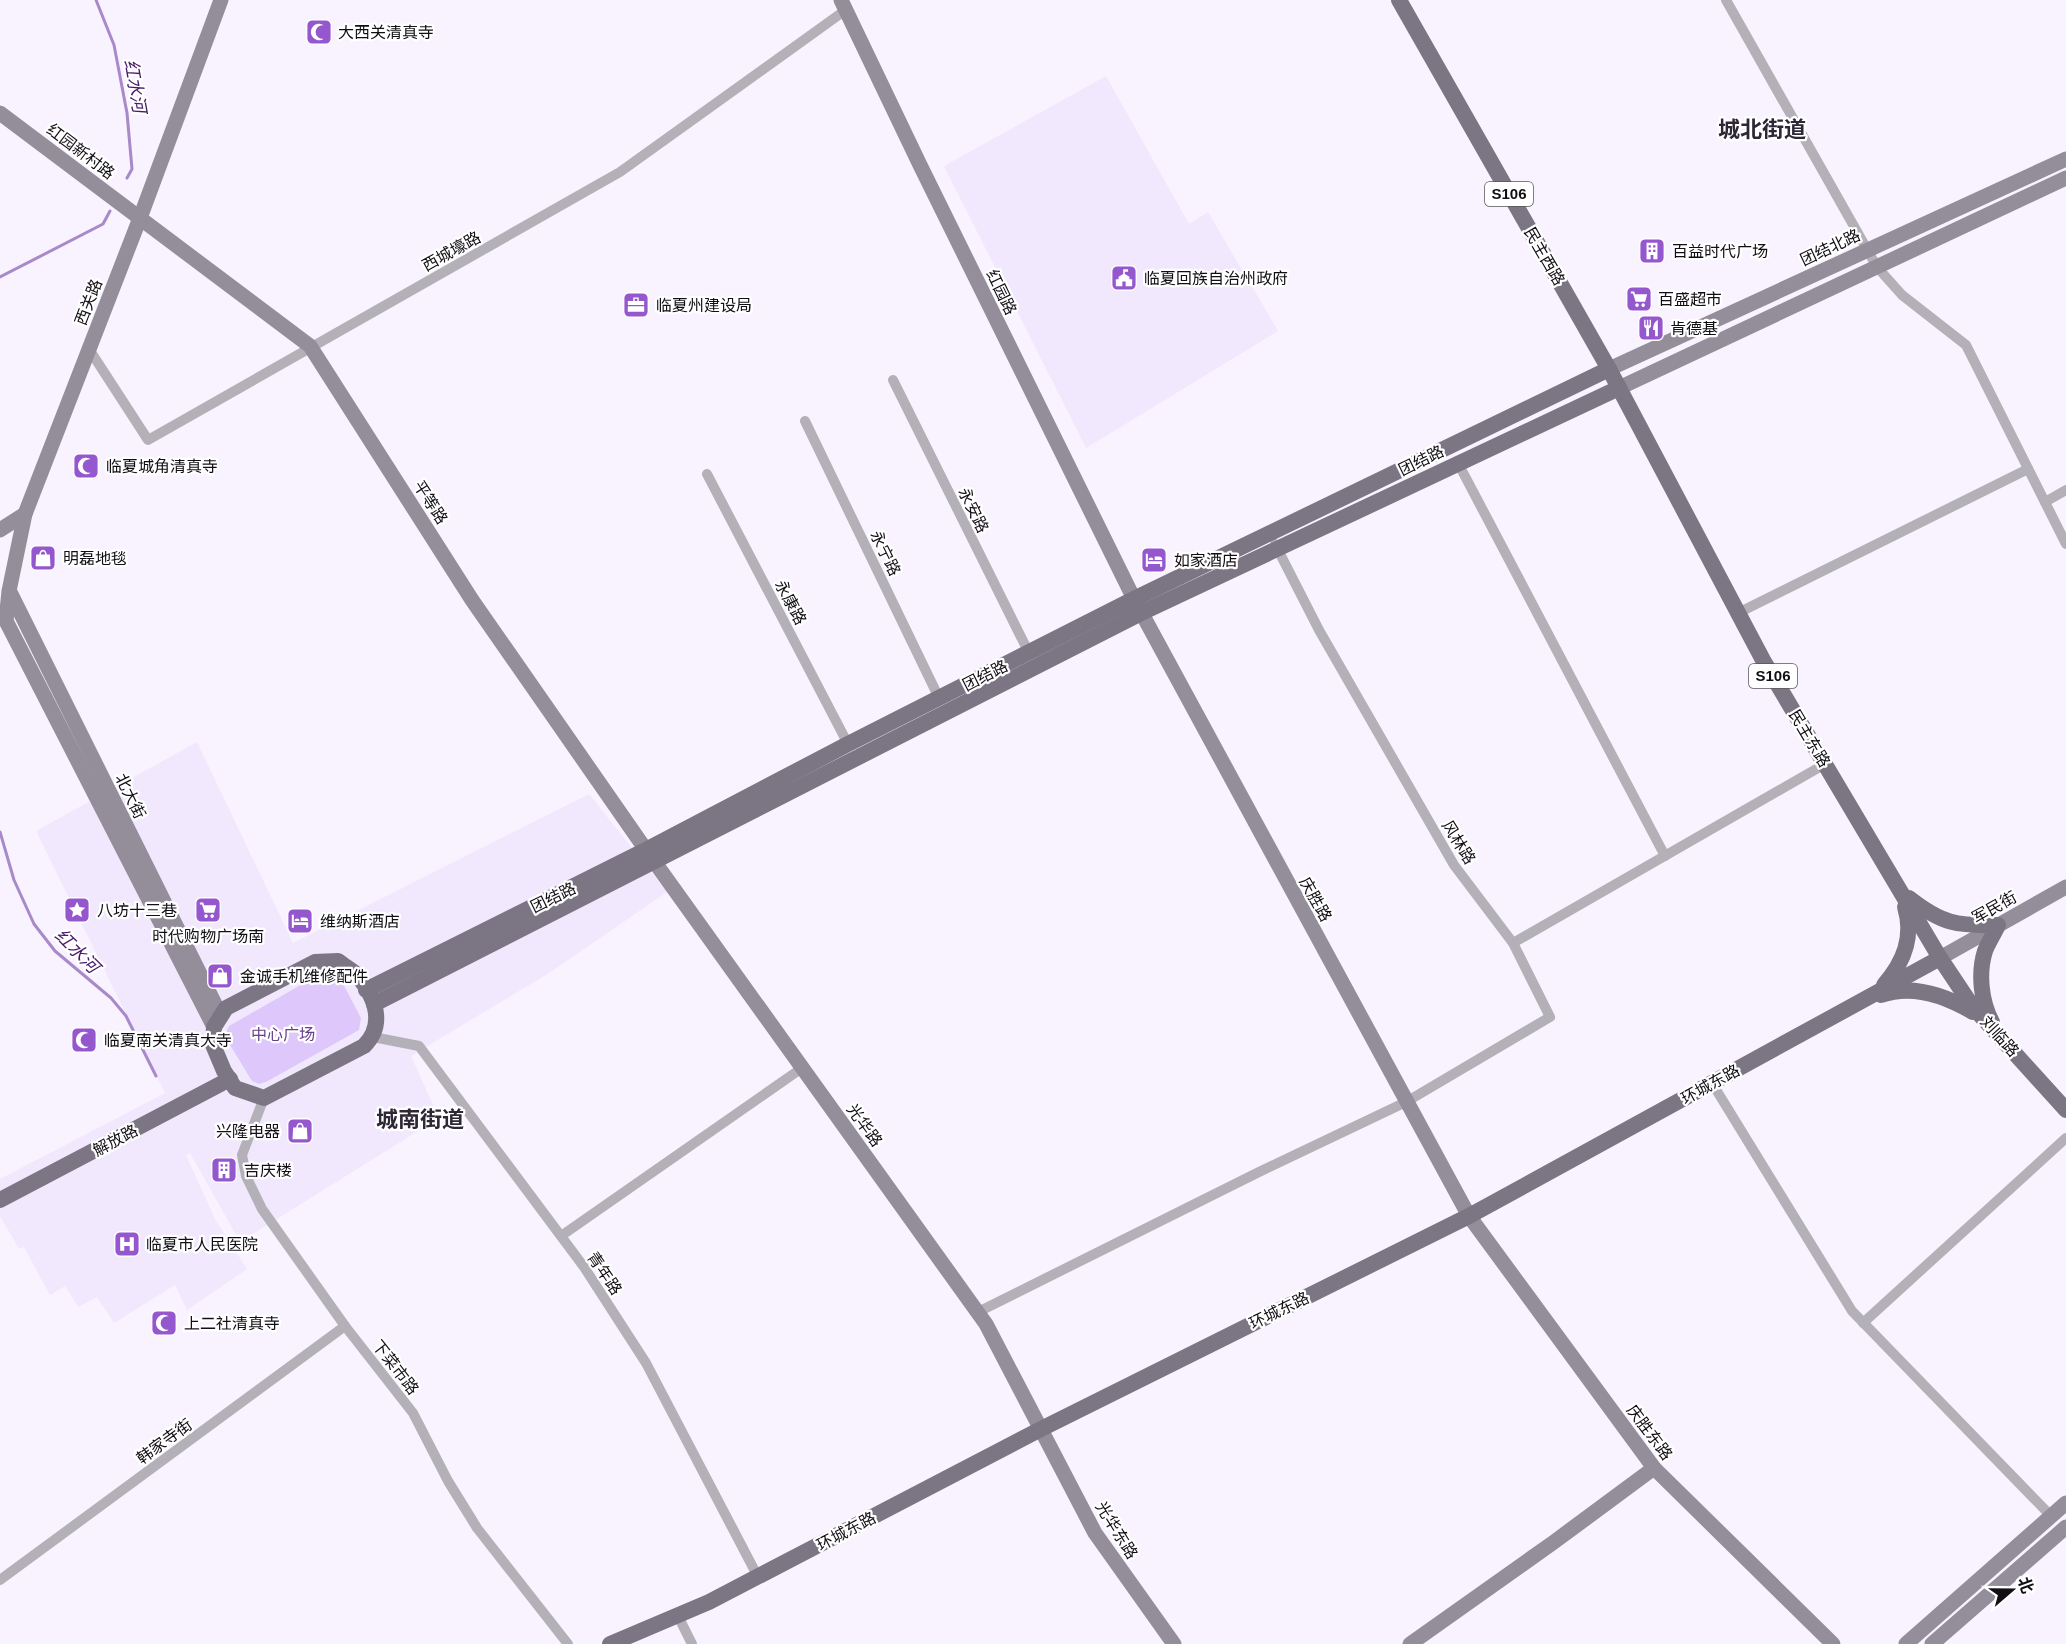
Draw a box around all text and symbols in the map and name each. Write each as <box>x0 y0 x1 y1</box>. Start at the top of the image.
mosque icon: 大西关清真寺 <box>304 17 334 47</box>
place label: 大西关清真寺 <box>338 24 434 41</box>
water label: 红水河 <box>120 58 150 117</box>
district label: 城北街道 <box>1718 117 1806 142</box>
street label: 红园新村路 <box>44 121 118 182</box>
road number: S106 <box>1485 182 1533 206</box>
street label: 民主西路 <box>1521 224 1568 288</box>
street label: 团结北路 <box>1798 226 1863 269</box>
street label: 西城壕路 <box>419 228 483 274</box>
building icon: 百益时代广场 <box>1637 236 1667 266</box>
place label: 百益时代广场 <box>1672 243 1768 260</box>
public building icon: 临夏回族自治州政府 <box>1109 263 1139 293</box>
street label: 红园路 <box>983 267 1020 318</box>
place label: 临夏回族自治州政府 <box>1144 270 1288 287</box>
street label: 西关路 <box>72 277 105 328</box>
supermarket icon: 百盛超市 <box>1624 284 1654 314</box>
office icon: 临夏州建设局 <box>621 290 651 320</box>
place label: 百盛超市 <box>1658 291 1722 308</box>
place label: 临夏州建设局 <box>656 297 752 314</box>
restaurant icon: 肯德基 <box>1636 313 1666 343</box>
place label: 肯德基 <box>1670 320 1718 337</box>
street label: 团结路 <box>1396 442 1447 479</box>
mosque icon: 临夏城角清真寺 <box>71 451 101 481</box>
place label: 临夏城角清真寺 <box>106 457 218 475</box>
street label: 平等路 <box>410 478 451 527</box>
street label: 永安路 <box>955 485 992 536</box>
street label: 永宁路 <box>867 528 904 579</box>
shop icon: 明磊地毯 <box>28 543 58 573</box>
hotel icon: 如家酒店 <box>1139 545 1169 575</box>
place label: 明磊地毯 <box>63 550 127 567</box>
place label: 如家酒店 <box>1174 552 1238 569</box>
street label: 永康路 <box>772 577 809 627</box>
street label: 团结路 <box>960 657 1010 694</box>
road number: S106 <box>1749 664 1797 688</box>
street label: 民主东路 <box>1786 706 1833 770</box>
street label: 北大街 <box>112 771 149 822</box>
street label: 风林路 <box>1439 817 1479 867</box>
street label: 庆胜路 <box>1296 874 1335 924</box>
street label: 团结路 <box>528 879 579 916</box>
street label: 军民街 <box>1969 888 2019 927</box>
place icon: 八坊十三巷 <box>62 895 92 925</box>
supermarket icon: 时代购物广场南 <box>193 895 223 925</box>
place label: 八坊十三巷 <box>97 902 177 919</box>
hotel icon: 维纳斯酒店 <box>285 906 315 936</box>
place label: 维纳斯酒店 <box>320 913 400 930</box>
water label: 红水河 <box>51 925 105 979</box>
place label: 时代购物广场南 <box>152 928 264 945</box>
shop icon: 金诚手机维修配件 <box>205 961 235 991</box>
place label: 金诚手机维修配件 <box>240 968 368 985</box>
street label: 刘临路 <box>1977 1013 2022 1060</box>
mosque icon: 临夏南关清真大寺 <box>69 1025 99 1055</box>
park label: 中心广场 <box>251 1026 315 1043</box>
place label: 临夏南关清真大寺 <box>104 1032 232 1049</box>
street label: 环城东路 <box>1678 1061 1742 1107</box>
street label: 光华路 <box>844 1101 886 1150</box>
district label: 城南街道 <box>376 1107 464 1132</box>
shop icon: 兴隆电器 <box>285 1116 315 1146</box>
street label: 解放路 <box>90 1122 140 1159</box>
place label: 兴隆电器 <box>216 1123 280 1140</box>
building icon: 吉庆楼 <box>209 1155 239 1185</box>
place label: 吉庆楼 <box>244 1162 292 1179</box>
hospital icon: 临夏市人民医院 <box>112 1229 142 1259</box>
place label: 临夏市人民医院 <box>146 1236 258 1253</box>
street label: 青年路 <box>584 1249 625 1298</box>
street label: 环城东路 <box>1247 1289 1312 1332</box>
mosque icon: 上二社清真寺 <box>149 1308 179 1338</box>
place label: 上二社清真寺 <box>184 1315 280 1332</box>
street label: 下菜市路 <box>369 1337 422 1398</box>
street label: 庆胜东路 <box>1624 1402 1676 1463</box>
street label: 韩家寺街 <box>133 1416 195 1467</box>
street label: 光华东路 <box>1092 1499 1141 1562</box>
street label: 环城东路 <box>814 1509 878 1554</box>
north arrow <box>1982 1560 2042 1620</box>
text: 北 <box>2015 1575 2036 1595</box>

